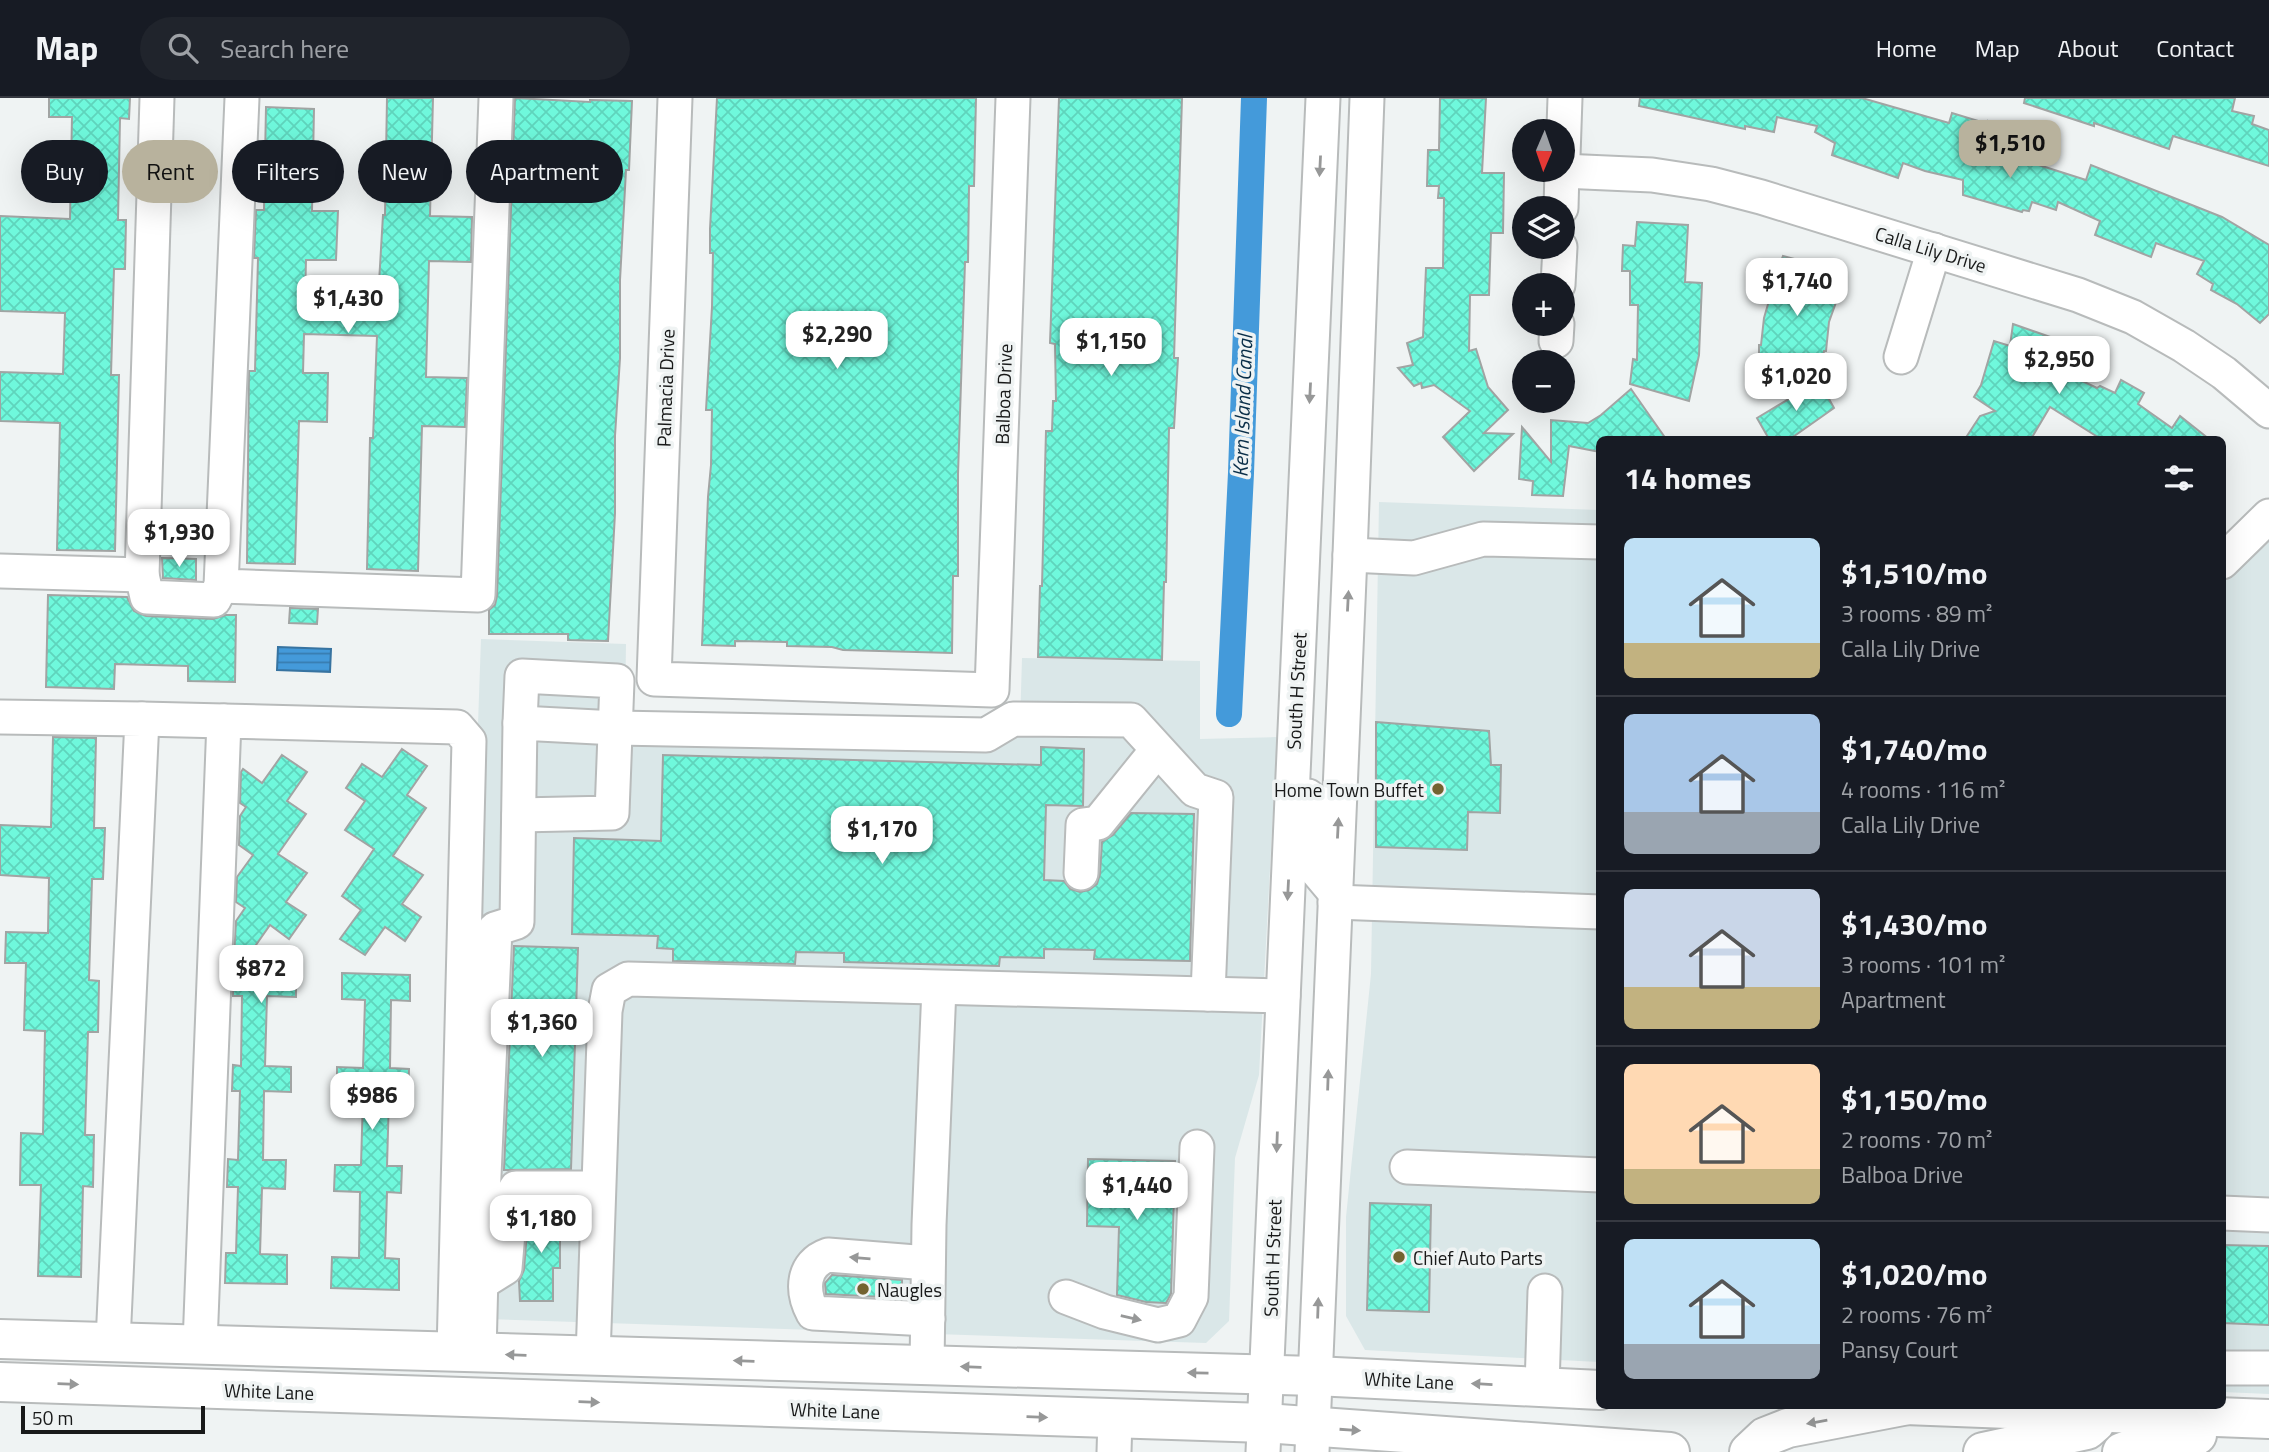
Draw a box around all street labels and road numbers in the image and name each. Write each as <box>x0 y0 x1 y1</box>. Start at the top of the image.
street label: Calla Lily Drive <box>1872 218 1990 280</box>
street label: Palmacia Drive <box>648 328 682 448</box>
street label: Balboa Drive <box>987 343 1019 445</box>
street label: South H Street <box>1278 631 1314 750</box>
street label: South H Street <box>1255 1198 1289 1317</box>
street label: White Lane <box>1363 1363 1455 1397</box>
street label: White Lane <box>223 1375 315 1407</box>
street label: White Lane <box>789 1394 881 1426</box>

